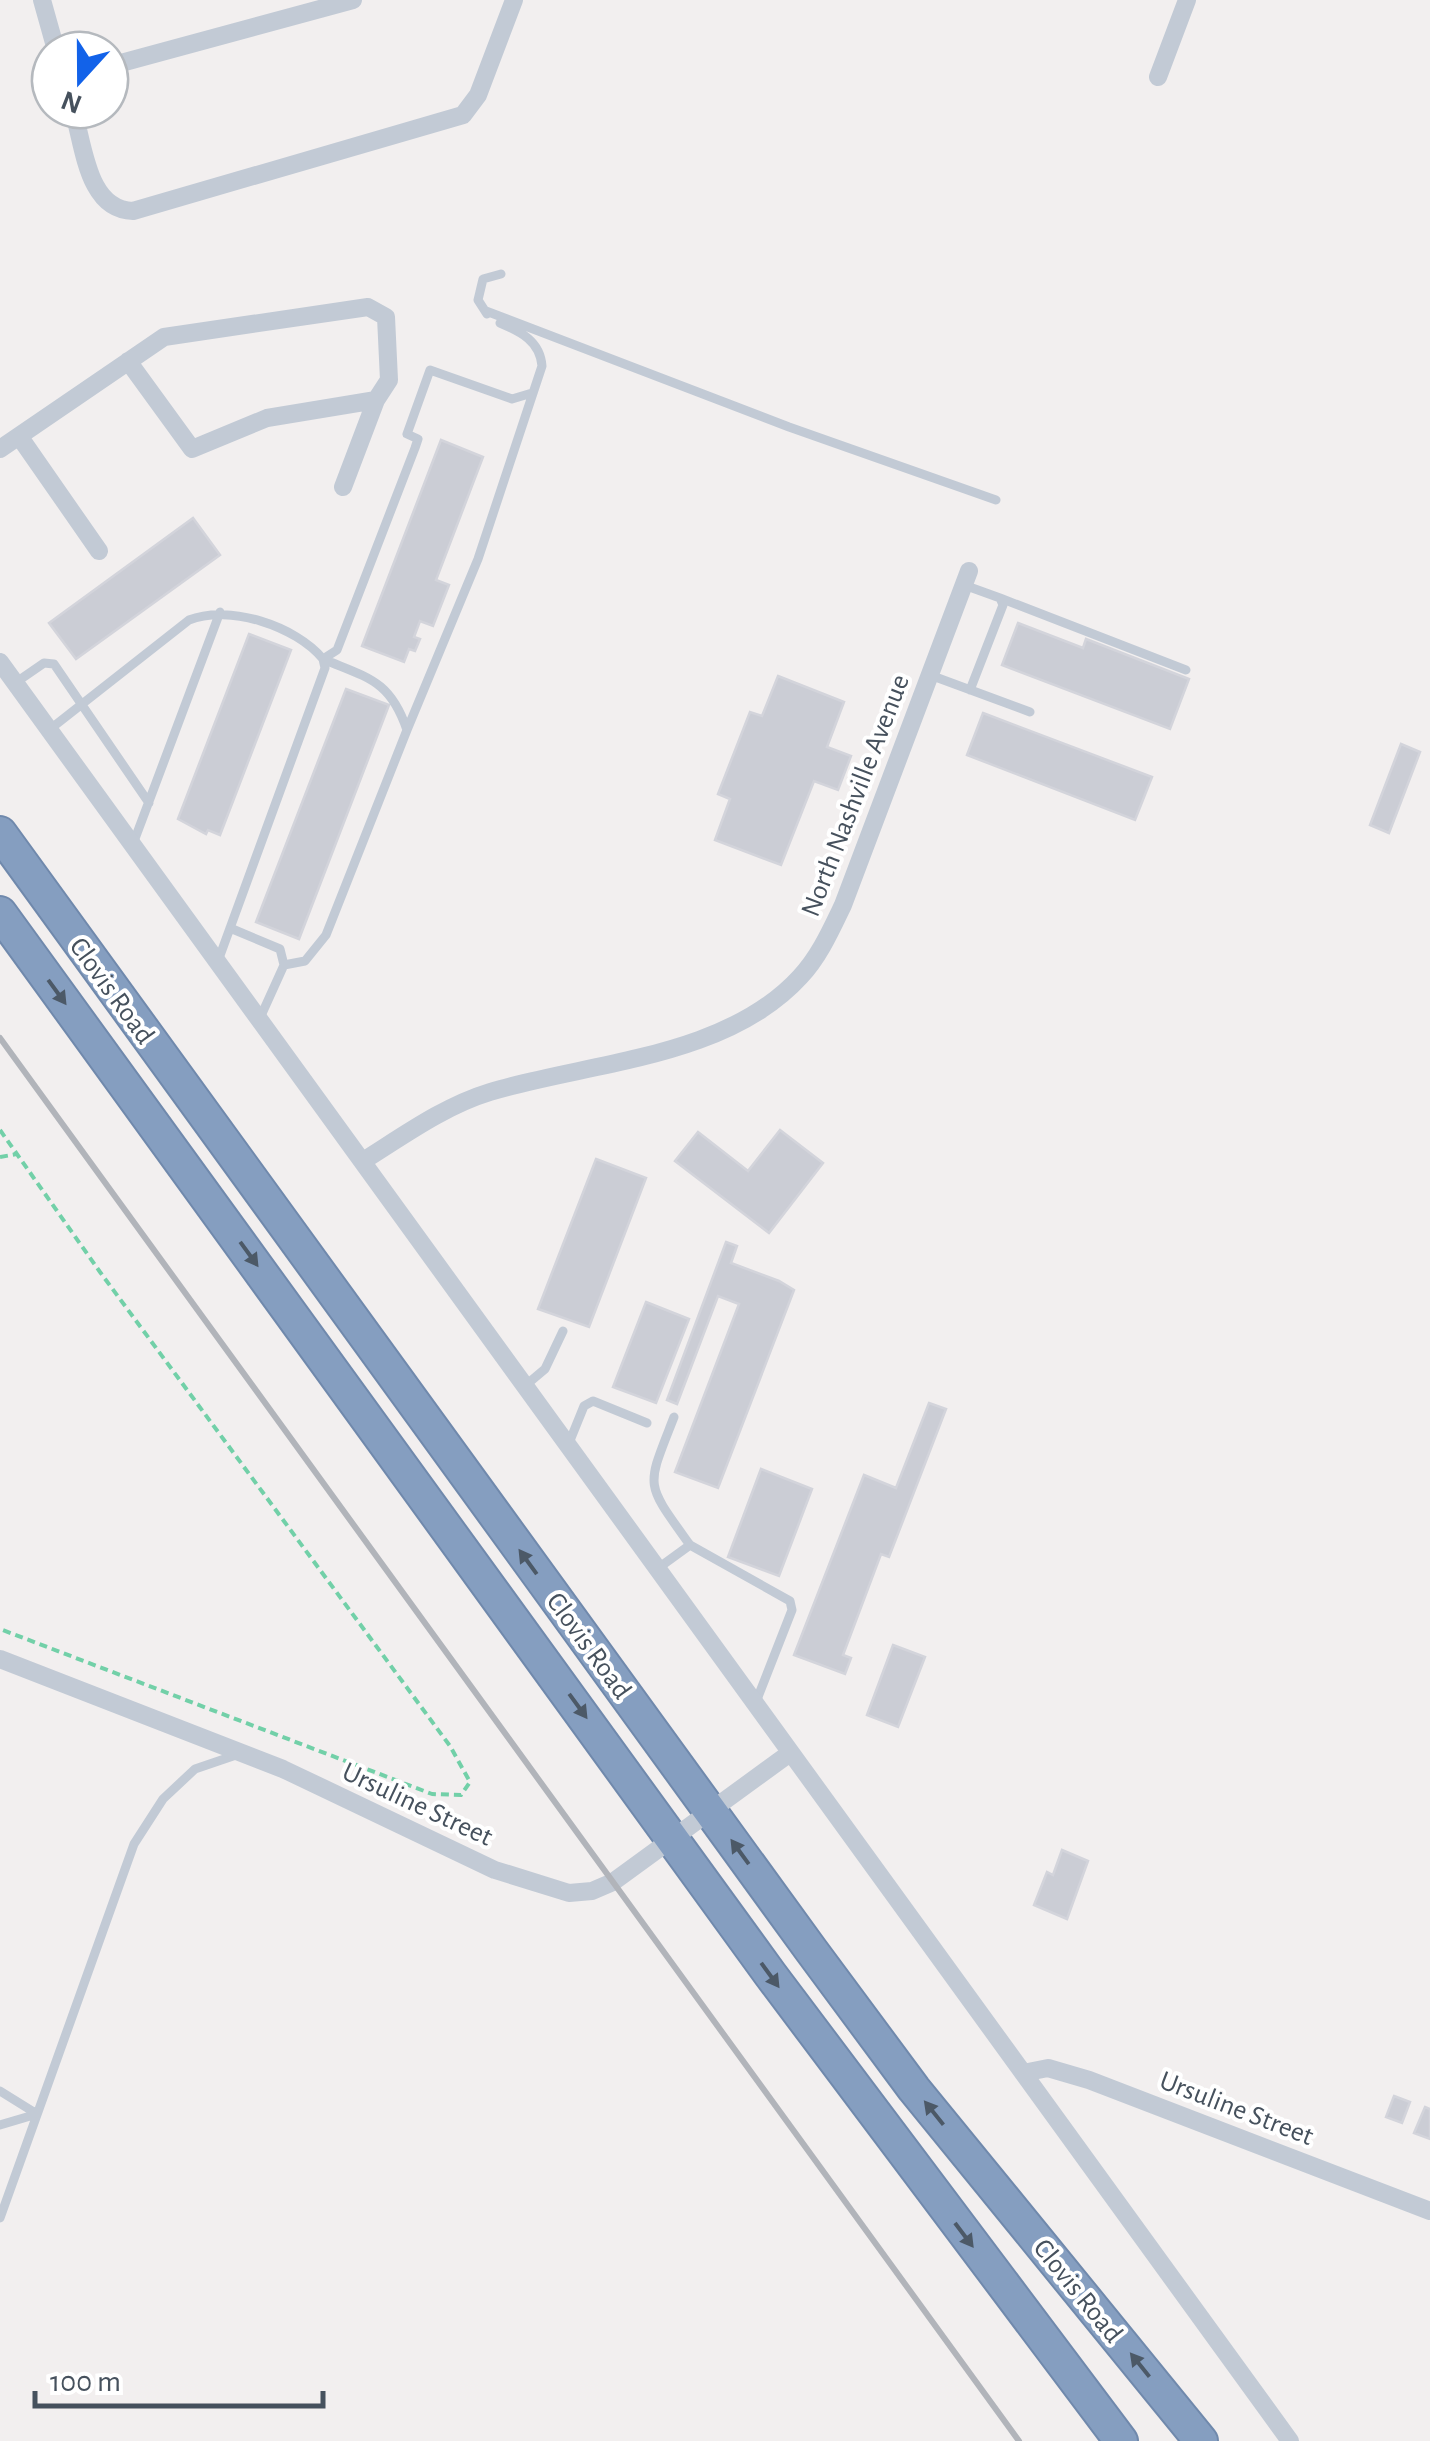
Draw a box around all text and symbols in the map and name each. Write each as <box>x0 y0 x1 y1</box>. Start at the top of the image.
north arrow <box>30 30 130 130</box>
text: N <box>58 85 86 118</box>
street label: North Nashville Avenue <box>797 671 915 921</box>
street label: Clovis Road <box>64 933 159 1050</box>
one-way arrow <box>47 978 67 1005</box>
one-way arrow <box>238 1241 258 1268</box>
one-way arrow <box>519 1548 539 1575</box>
street label: Clovis Road <box>541 1588 636 1705</box>
one-way arrow <box>567 1693 587 1720</box>
street label: Ursuline Street <box>338 1758 497 1852</box>
one-way arrow <box>731 1839 751 1866</box>
one-way arrow <box>760 1961 780 1988</box>
street label: Ursuline Street <box>1156 2067 1317 2151</box>
one-way arrow <box>924 2101 945 2126</box>
one-way arrow <box>954 2222 974 2248</box>
street label: Clovis Road <box>1028 2234 1127 2348</box>
scale bar <box>35 2346 322 2408</box>
one-way arrow <box>1130 2352 1151 2378</box>
text: 100 m <box>50 2367 121 2397</box>

